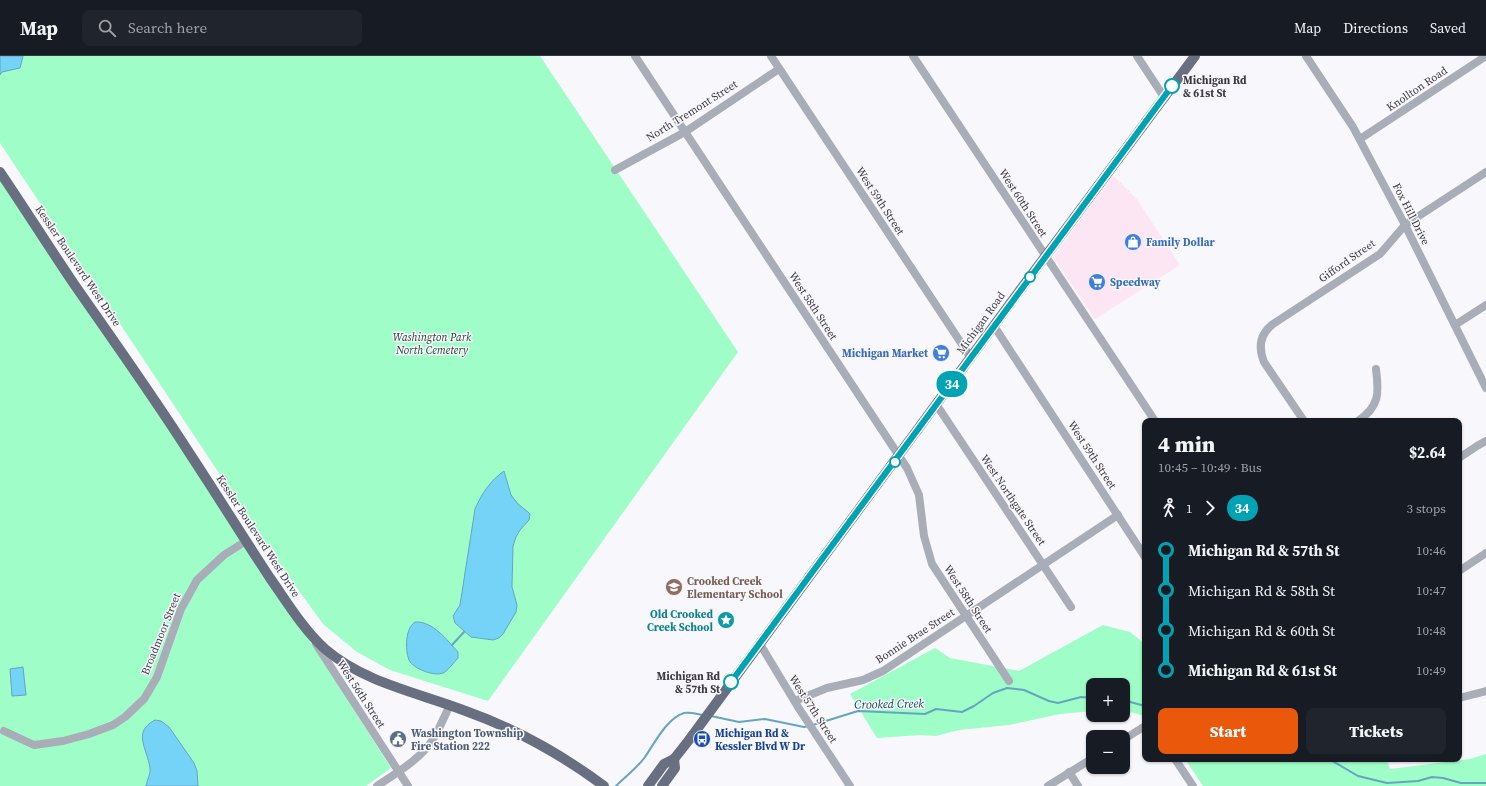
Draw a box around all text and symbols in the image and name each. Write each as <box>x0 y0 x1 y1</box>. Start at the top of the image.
search box <box>82 10 362 46</box>
text: Map <box>20 15 58 41</box>
icon: search <box>96 17 118 39</box>
text: Search here <box>128 17 207 38</box>
text: Map <box>1294 18 1321 38</box>
text: Directions <box>1343 18 1408 38</box>
text: Saved <box>1430 18 1466 38</box>
street label: Knollton Road <box>1384 63 1451 115</box>
place label: Michigan Rd & 61st St <box>1183 73 1247 101</box>
street label: North Tremont Street <box>644 77 741 145</box>
marker: Michigan Rd & 61st St <box>1164 78 1180 94</box>
street label: West 59th Street <box>852 164 908 238</box>
street label: West 60th Street <box>995 166 1051 240</box>
street label: Fox Hill Drive <box>1389 180 1433 248</box>
street label: Kessler Boulevard West Drive <box>32 202 124 330</box>
shop icon: Family Dollar <box>1123 232 1143 252</box>
place label: Family Dollar <box>1146 235 1215 250</box>
street label: Gifford Street <box>1316 236 1379 286</box>
street label: West 58th Street <box>785 269 841 343</box>
unlabelled marker <box>1024 271 1036 283</box>
supermarket icon: Speedway <box>1087 272 1107 292</box>
place label: Speedway <box>1110 275 1161 290</box>
street label: Michigan Road <box>953 288 1009 357</box>
park label: Washington Park North Cemetery <box>393 330 472 358</box>
supermarket icon: Michigan Market <box>931 343 951 363</box>
place label: Michigan Market <box>842 346 929 361</box>
line badge: 34 <box>934 371 970 397</box>
text: 34 <box>944 374 960 394</box>
street label: West 59th Street <box>1064 418 1120 492</box>
text: 4 min <box>1158 429 1215 459</box>
text: $2.64 <box>1409 442 1446 463</box>
street label: West Northgate Street <box>977 452 1049 549</box>
unlabelled marker <box>889 456 901 468</box>
text: 10:45 – 10:49 · Bus <box>1158 459 1262 476</box>
street label: Kessler Boulevard West Drive <box>213 472 303 600</box>
icon: walk <box>1158 497 1180 519</box>
icon: forward <box>1199 497 1221 519</box>
text: 34 <box>1235 498 1250 518</box>
text: 1 <box>1186 500 1193 517</box>
text: 3 stops <box>1406 500 1446 517</box>
text: Michigan Rd & 57th St <box>1188 540 1339 561</box>
text: 10:46 <box>1416 542 1446 559</box>
street label: West 58th Street <box>940 562 996 636</box>
place label: Crooked Creek Elementary School <box>687 574 783 602</box>
school or university icon: Crooked Creek Elementary School <box>664 577 684 597</box>
text: Michigan Rd & 58th St <box>1188 580 1335 601</box>
text: 10:47 <box>1416 582 1446 599</box>
street label: Broadmoor Street <box>138 590 184 677</box>
street label: Bonnie Brae Street <box>873 605 958 667</box>
place label: Old Crooked Creek School <box>647 607 713 635</box>
place icon: Old Crooked Creek School <box>716 610 736 630</box>
text: Michigan Rd & 60th St <box>1188 620 1335 641</box>
text: 10:48 <box>1416 622 1446 639</box>
street label: West 56th Street <box>333 657 389 731</box>
text: Michigan Rd & 61st St <box>1188 660 1337 681</box>
text: 10:49 <box>1416 662 1446 679</box>
place label: Michigan Rd & 57th St <box>656 669 721 697</box>
street label: West 57th Street <box>785 672 841 746</box>
marker: Michigan Rd & 57th St <box>723 674 739 690</box>
map controls <box>1086 678 1130 774</box>
button: + <box>1086 678 1130 722</box>
water label: Crooked Creek <box>854 695 924 713</box>
button: Start <box>1158 708 1298 754</box>
button: Tickets <box>1306 708 1446 754</box>
place label: Washington Township Fire Station 222 <box>411 726 523 754</box>
place label: Michigan Rd & Kessler Blvd W Dr <box>715 726 806 754</box>
public building icon: Washington Township Fire Station 222 <box>388 729 408 749</box>
bus stop icon: Michigan Rd & Kessler Blvd W Dr <box>692 729 712 749</box>
button: − <box>1086 730 1130 774</box>

